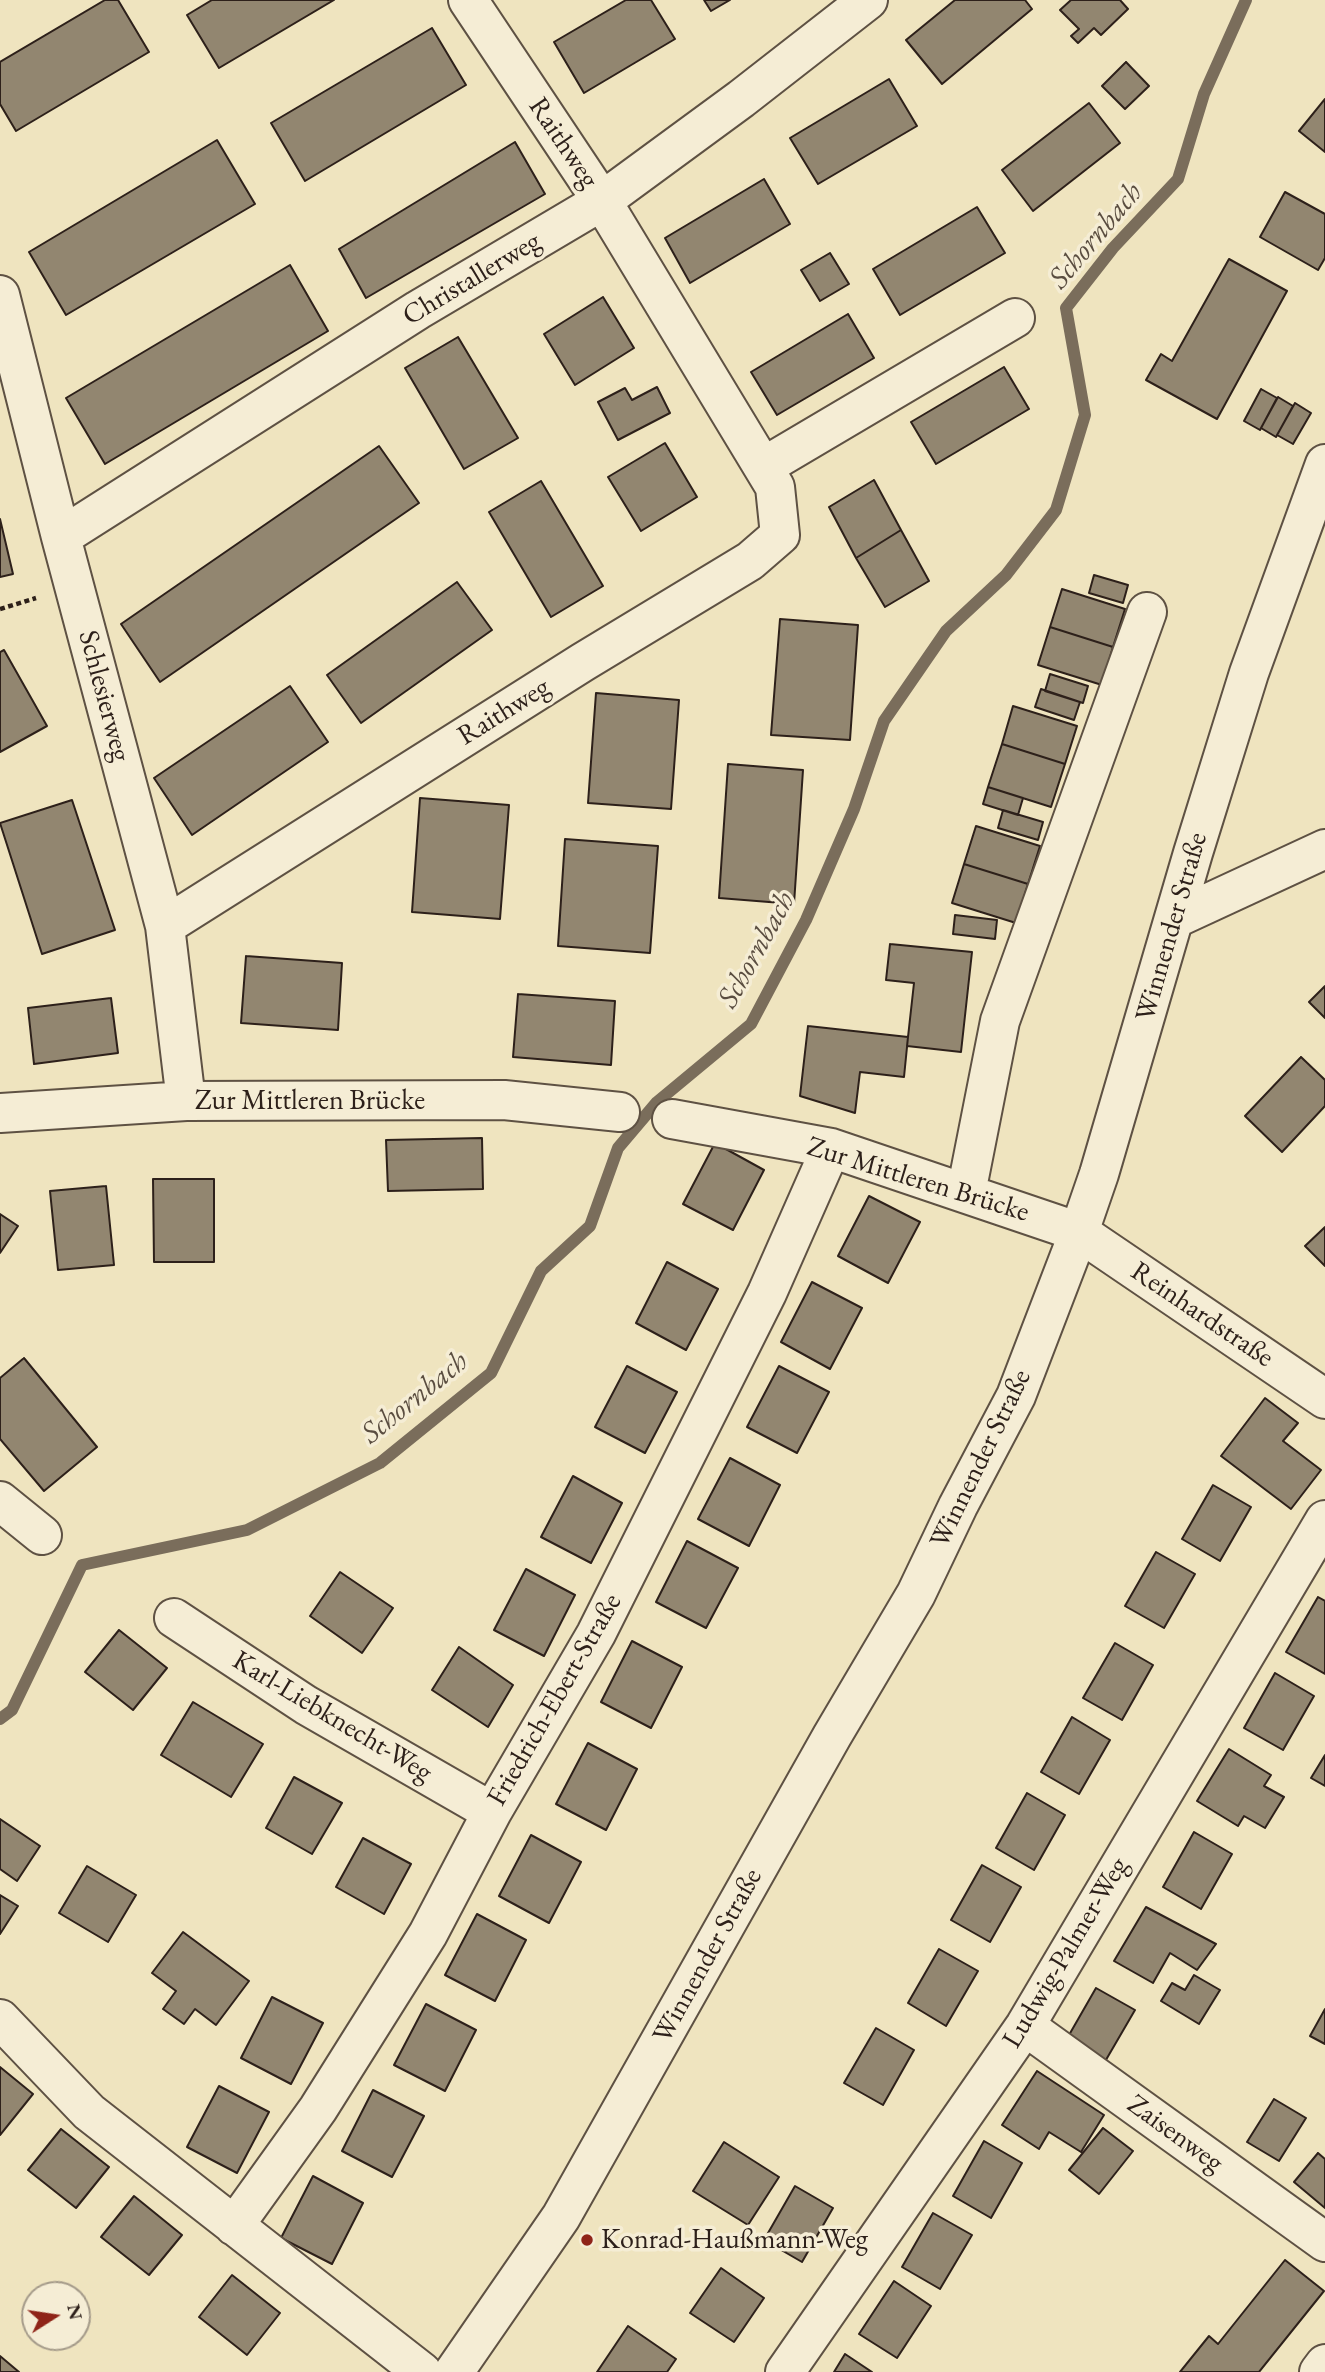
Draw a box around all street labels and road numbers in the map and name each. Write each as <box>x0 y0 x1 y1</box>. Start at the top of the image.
street label: Raithweg <box>521 91 605 195</box>
street label: Christallerweg <box>397 225 547 333</box>
street label: Schlesierweg <box>70 627 138 765</box>
street label: Raithweg <box>452 671 556 753</box>
street label: Winnender Straße <box>1129 829 1215 1025</box>
street label: Zur Mittleren Brücke <box>195 1084 425 1118</box>
street label: Zur Mittleren Brücke <box>803 1130 1033 1230</box>
street label: Reinhardstraße <box>1124 1255 1280 1375</box>
street label: Winnender Straße <box>923 1364 1039 1554</box>
street label: Friedrich-Ebert-Straße <box>481 1588 629 1812</box>
street label: Karl-Liebknecht-Weg <box>226 1644 438 1790</box>
street label: Ludwig-Palmer-Weg <box>996 1851 1136 2055</box>
street label: Winnender Straße <box>646 1863 770 2049</box>
street label: Zaisenweg <box>1120 2088 1230 2180</box>

